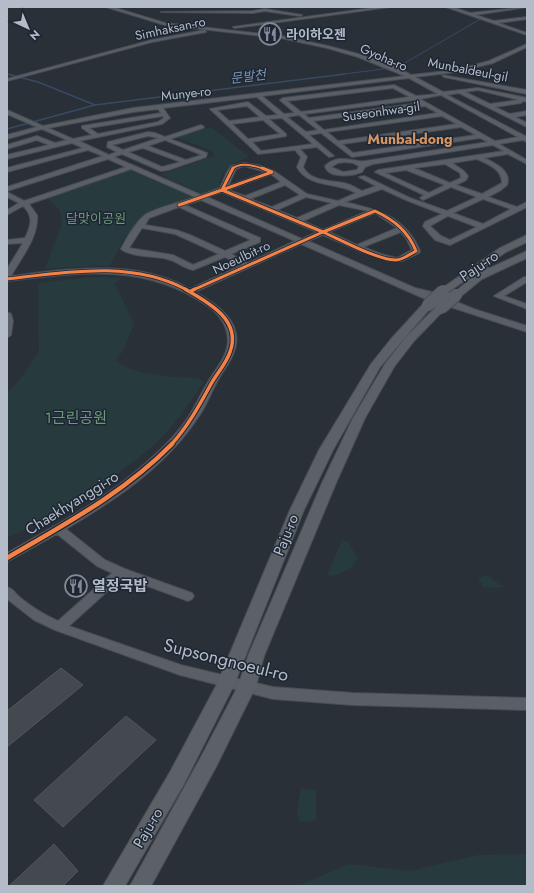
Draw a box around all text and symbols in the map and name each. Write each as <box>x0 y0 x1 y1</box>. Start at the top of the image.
north arrow <box>8 8 48 48</box>
street label: Simhaksan-ro <box>133 12 207 45</box>
restaurant icon: 라이하오젠 <box>257 21 283 47</box>
place label: 라이하오젠 <box>286 25 346 44</box>
text: N <box>26 26 44 44</box>
street label: Gyoha-ro <box>357 39 411 76</box>
street label: Munbaldeul-gil <box>426 52 510 87</box>
water label: 문발천 <box>229 65 268 88</box>
street label: Munye-ro <box>160 81 212 106</box>
street label: Suseonhwa-gil <box>341 97 421 126</box>
district label: Munbal-dong <box>367 129 453 149</box>
park label: 달맞이공원 <box>66 209 126 228</box>
street label: Noeulbit-ro <box>209 236 273 279</box>
street label: Paju-ro <box>455 245 503 287</box>
park label: 1근린공원 <box>45 407 107 429</box>
street label: Chaekhyanggi-ro <box>21 465 123 541</box>
street label: Paju-ro <box>268 511 304 559</box>
restaurant icon: 열정국밥 <box>63 573 89 599</box>
place label: 열정국밥 <box>92 575 147 597</box>
street label: Supsongnoeul-ro <box>161 632 291 688</box>
street label: Paju-ro <box>128 804 168 852</box>

